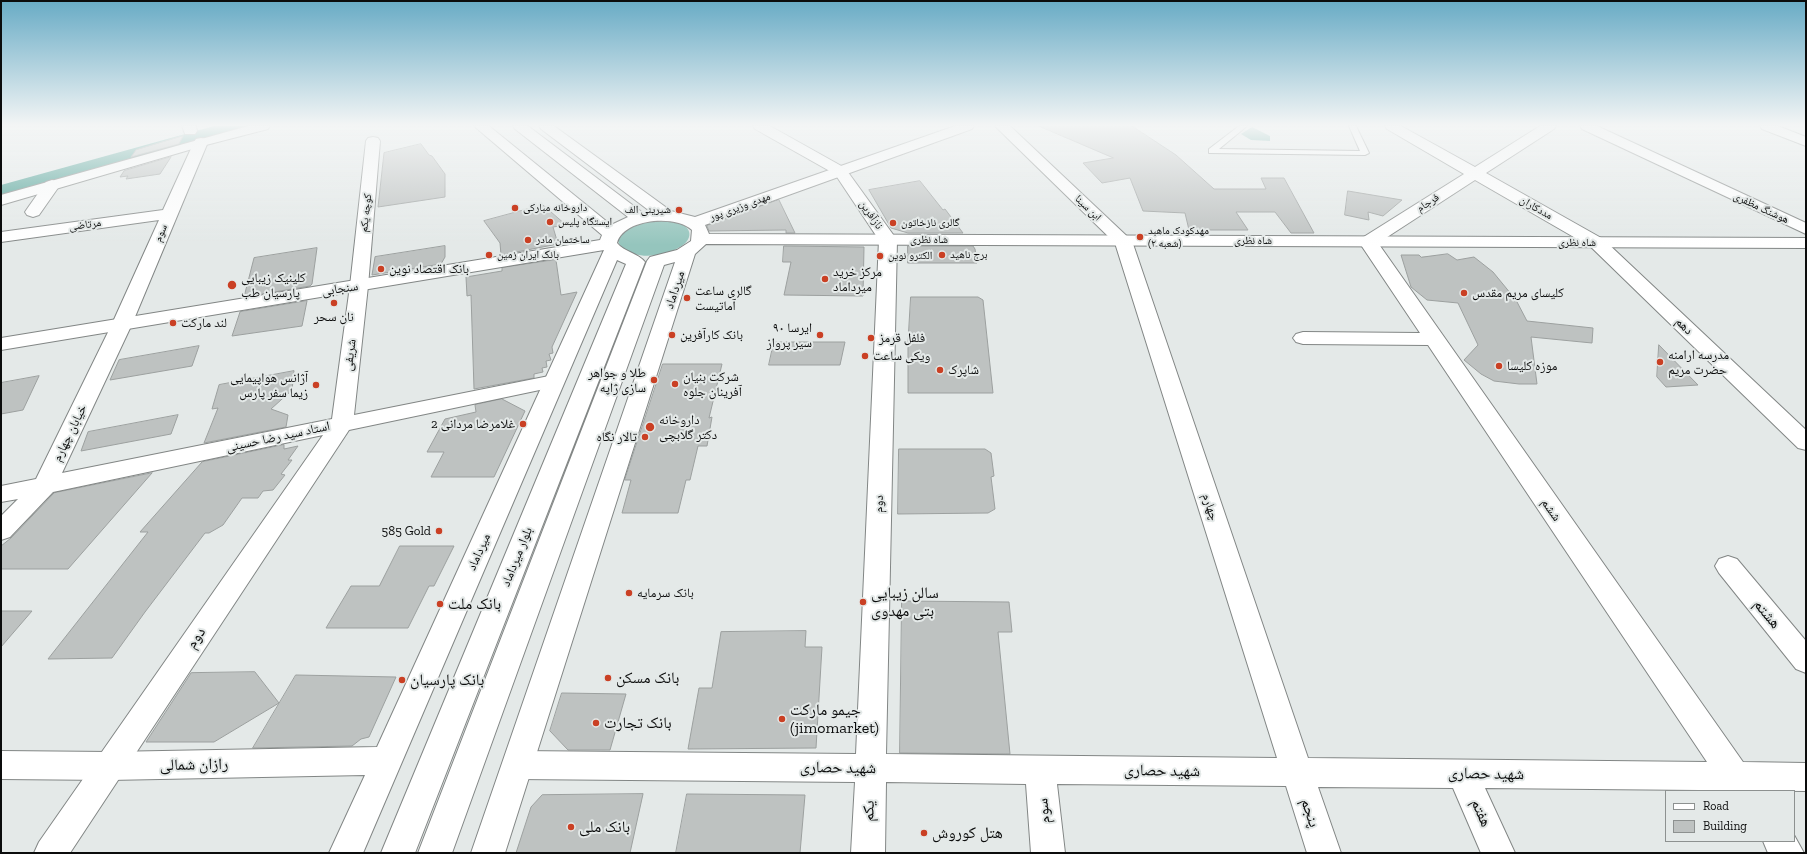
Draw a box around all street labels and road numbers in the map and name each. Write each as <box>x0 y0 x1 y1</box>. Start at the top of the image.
street label: هوشنگ مظفری <box>1731 189 1791 227</box>
street label: مهدی وزیری پور <box>708 190 772 224</box>
street label: فرجام <box>1414 191 1442 215</box>
street label: ابن سینا <box>1072 192 1104 224</box>
street label: کوچه یکم <box>357 193 375 233</box>
street label: مددکاران <box>1517 193 1555 223</box>
street label: نازآفرین <box>856 198 886 232</box>
street label: مرتاضی <box>68 216 102 234</box>
street label: سوم <box>151 222 171 244</box>
street label: شاه نظری <box>910 233 948 247</box>
street label: شاه نظری <box>1234 234 1272 248</box>
street label: شاه نظری <box>1558 236 1596 250</box>
street label: میرداماد <box>662 269 688 311</box>
street label: سنجابی <box>321 278 359 300</box>
street label: دهم <box>1672 314 1696 338</box>
street label: شریفی <box>340 338 360 372</box>
street label: خیابان چهارم <box>49 402 91 464</box>
street label: استاد سید رضا حسینی <box>225 418 331 456</box>
street label: چهارم <box>1198 491 1222 523</box>
street label: دوم <box>871 495 887 513</box>
street label: ششم <box>1538 496 1564 524</box>
street label: بلوار میرداماد <box>498 525 536 589</box>
street label: میرداماد <box>464 531 494 573</box>
street label: هشتم <box>1749 595 1785 633</box>
street label: دوم <box>182 624 210 652</box>
street label: رازان شمالی <box>160 755 228 775</box>
street label: شهید حصاری <box>800 758 876 778</box>
street label: شهید حصاری <box>1124 761 1200 781</box>
street label: شهید حصاری <box>1448 764 1524 784</box>
street label: پنجم <box>1296 796 1324 830</box>
street label: هفتم <box>1466 796 1496 830</box>
street label: سوم <box>1033 797 1055 825</box>
street label: یکم <box>859 800 879 822</box>

